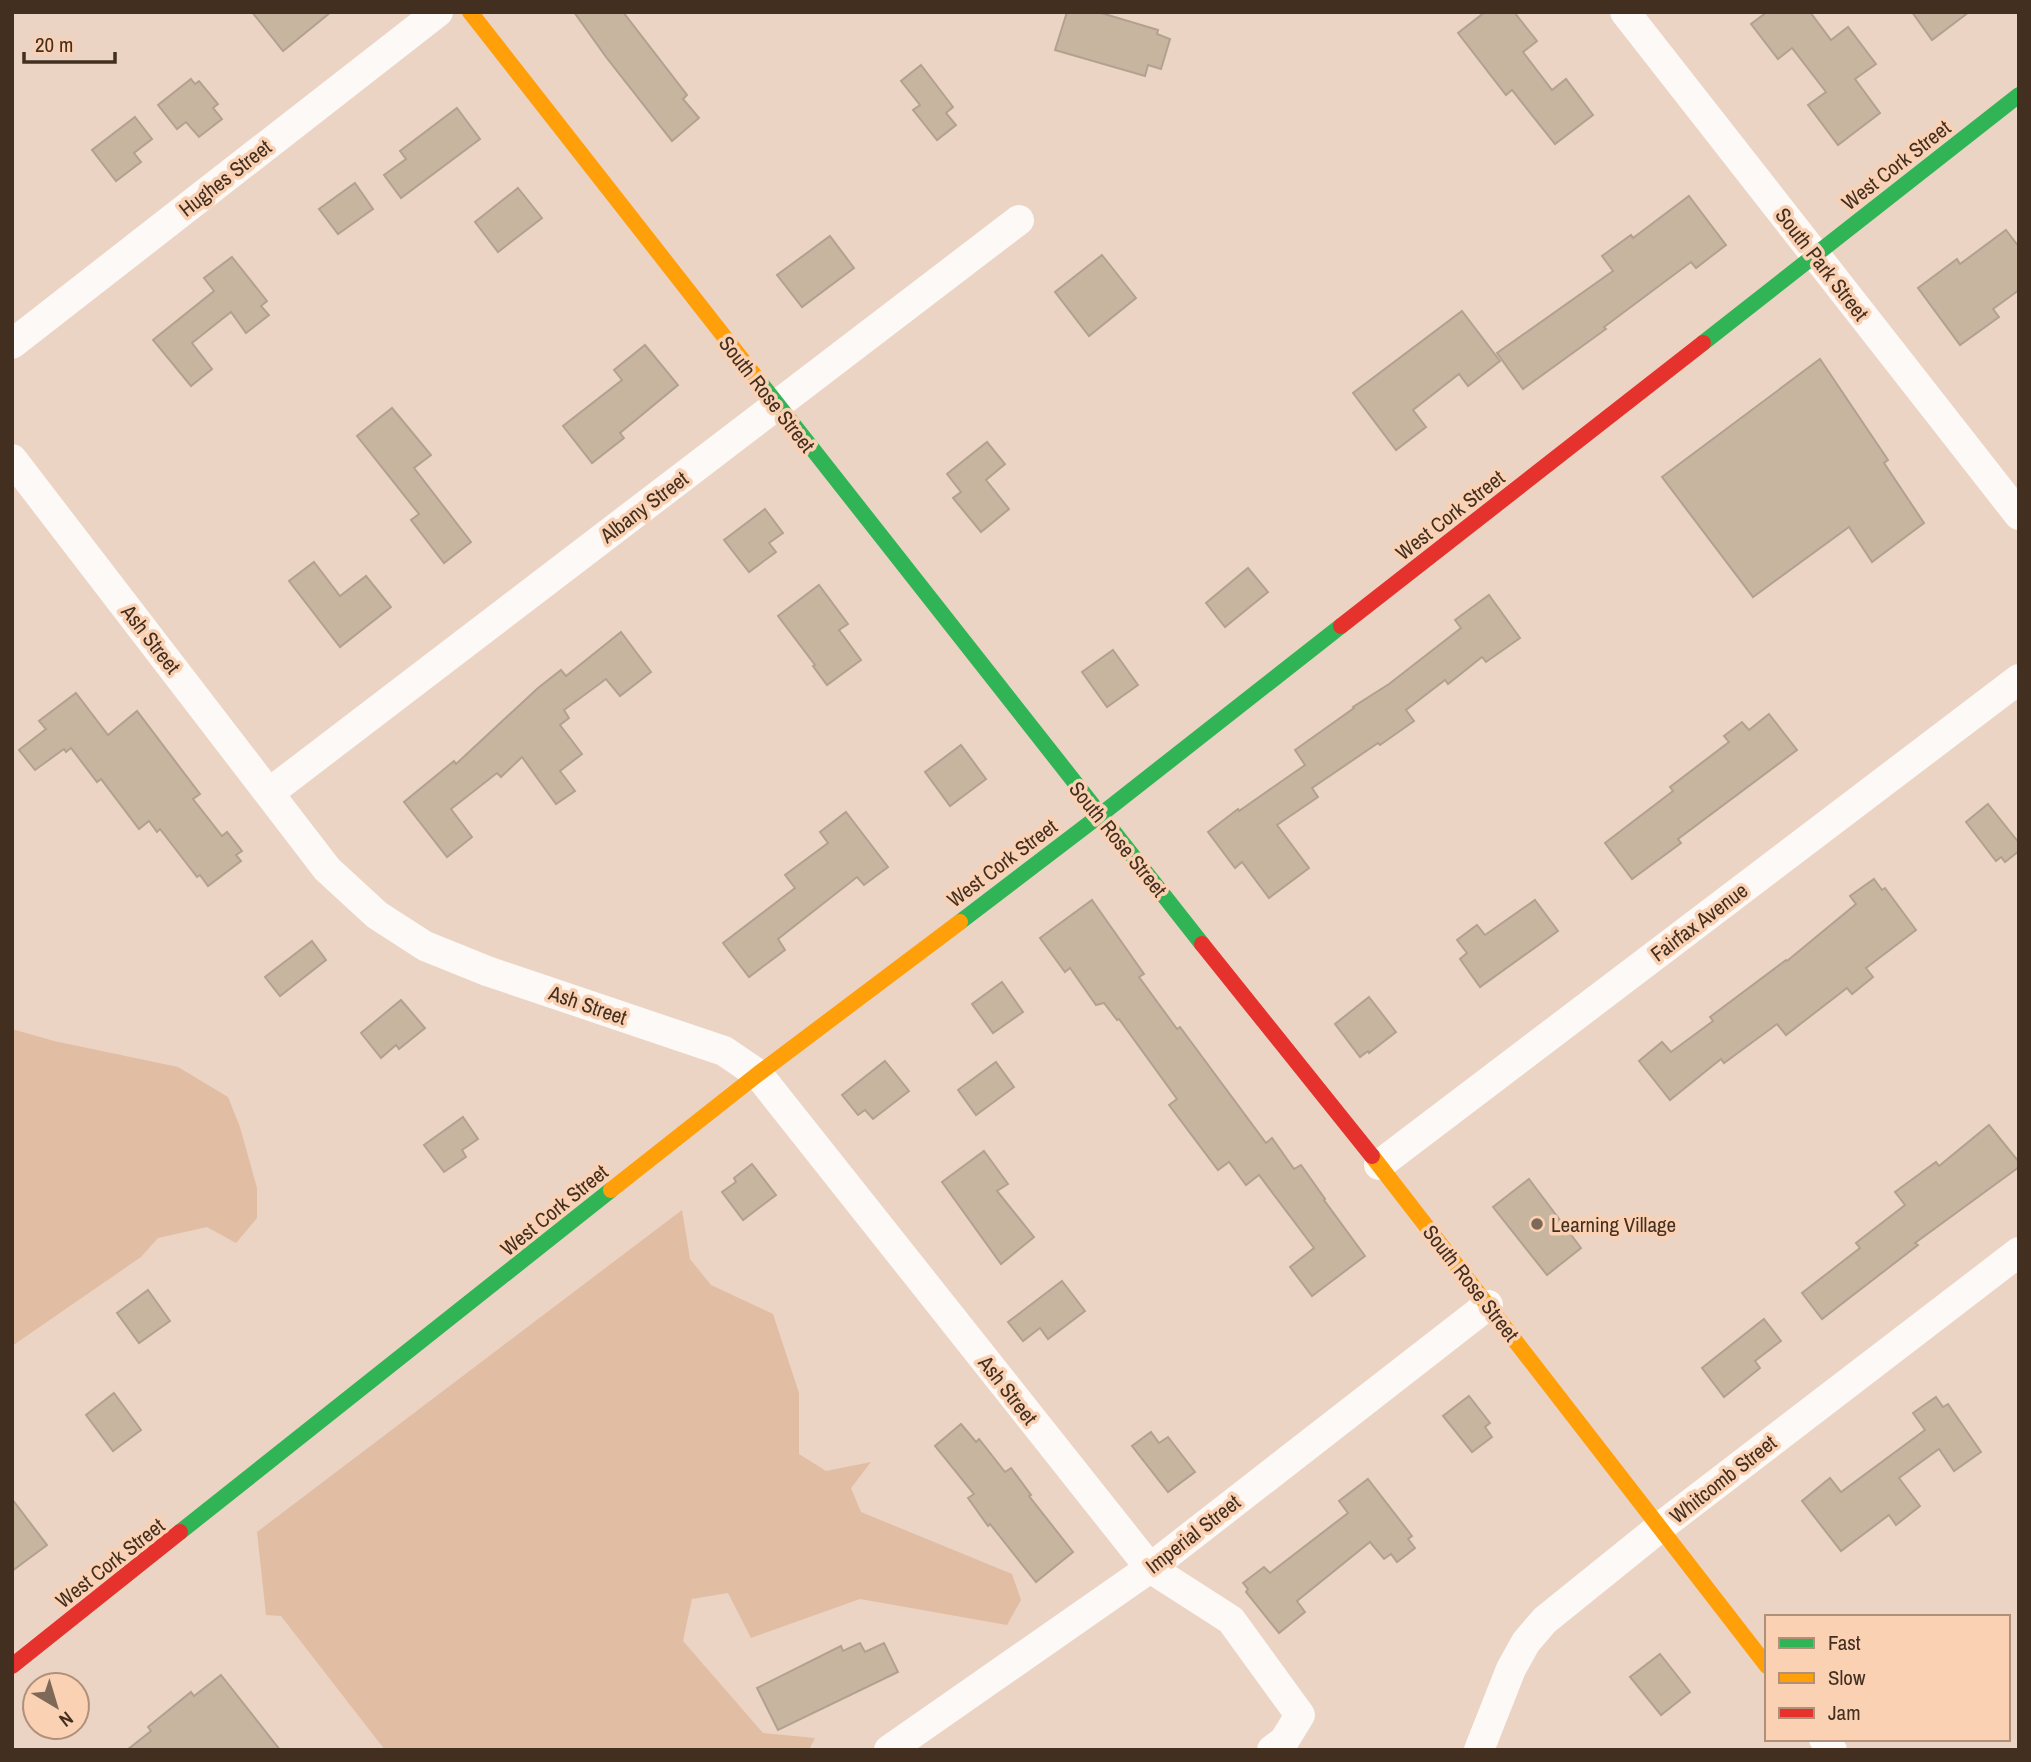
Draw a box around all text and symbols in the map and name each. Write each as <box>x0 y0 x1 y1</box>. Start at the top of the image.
scale bar <box>24 21 116 65</box>
text: 20 m <box>35 30 73 59</box>
street label: West Cork Street <box>1836 113 1957 217</box>
street label: Hughes Street <box>173 133 277 223</box>
street label: South Park Street <box>1769 202 1875 327</box>
street label: South Rose Street <box>712 330 822 459</box>
street label: West Cork Street <box>1390 463 1511 567</box>
street label: Albany Street <box>593 464 694 550</box>
street label: Ash Street <box>114 598 187 680</box>
street label: South Rose Street <box>1062 775 1174 903</box>
street label: West Cork Street <box>941 812 1063 914</box>
street label: Fairfax Avenue <box>1644 876 1754 968</box>
street label: Ash Street <box>544 978 631 1032</box>
street label: West Cork Street <box>494 1157 614 1262</box>
place label: Learning Village <box>1551 1210 1676 1239</box>
marker: Learning Village <box>1529 1216 1545 1232</box>
street label: South Rose Street <box>1416 1219 1526 1348</box>
street label: Ash Street <box>971 1349 1044 1431</box>
street label: Whitcomb Street <box>1664 1428 1783 1530</box>
street label: Imperial Street <box>1140 1488 1247 1580</box>
street label: West Cork Street <box>50 1511 171 1615</box>
legend <box>1765 1615 2010 1741</box>
text: Fast <box>1828 1628 1861 1657</box>
text: Slow <box>1828 1663 1866 1692</box>
north arrow <box>21 1671 91 1741</box>
text: Jam <box>1828 1698 1861 1727</box>
text: N <box>54 1706 79 1733</box>

